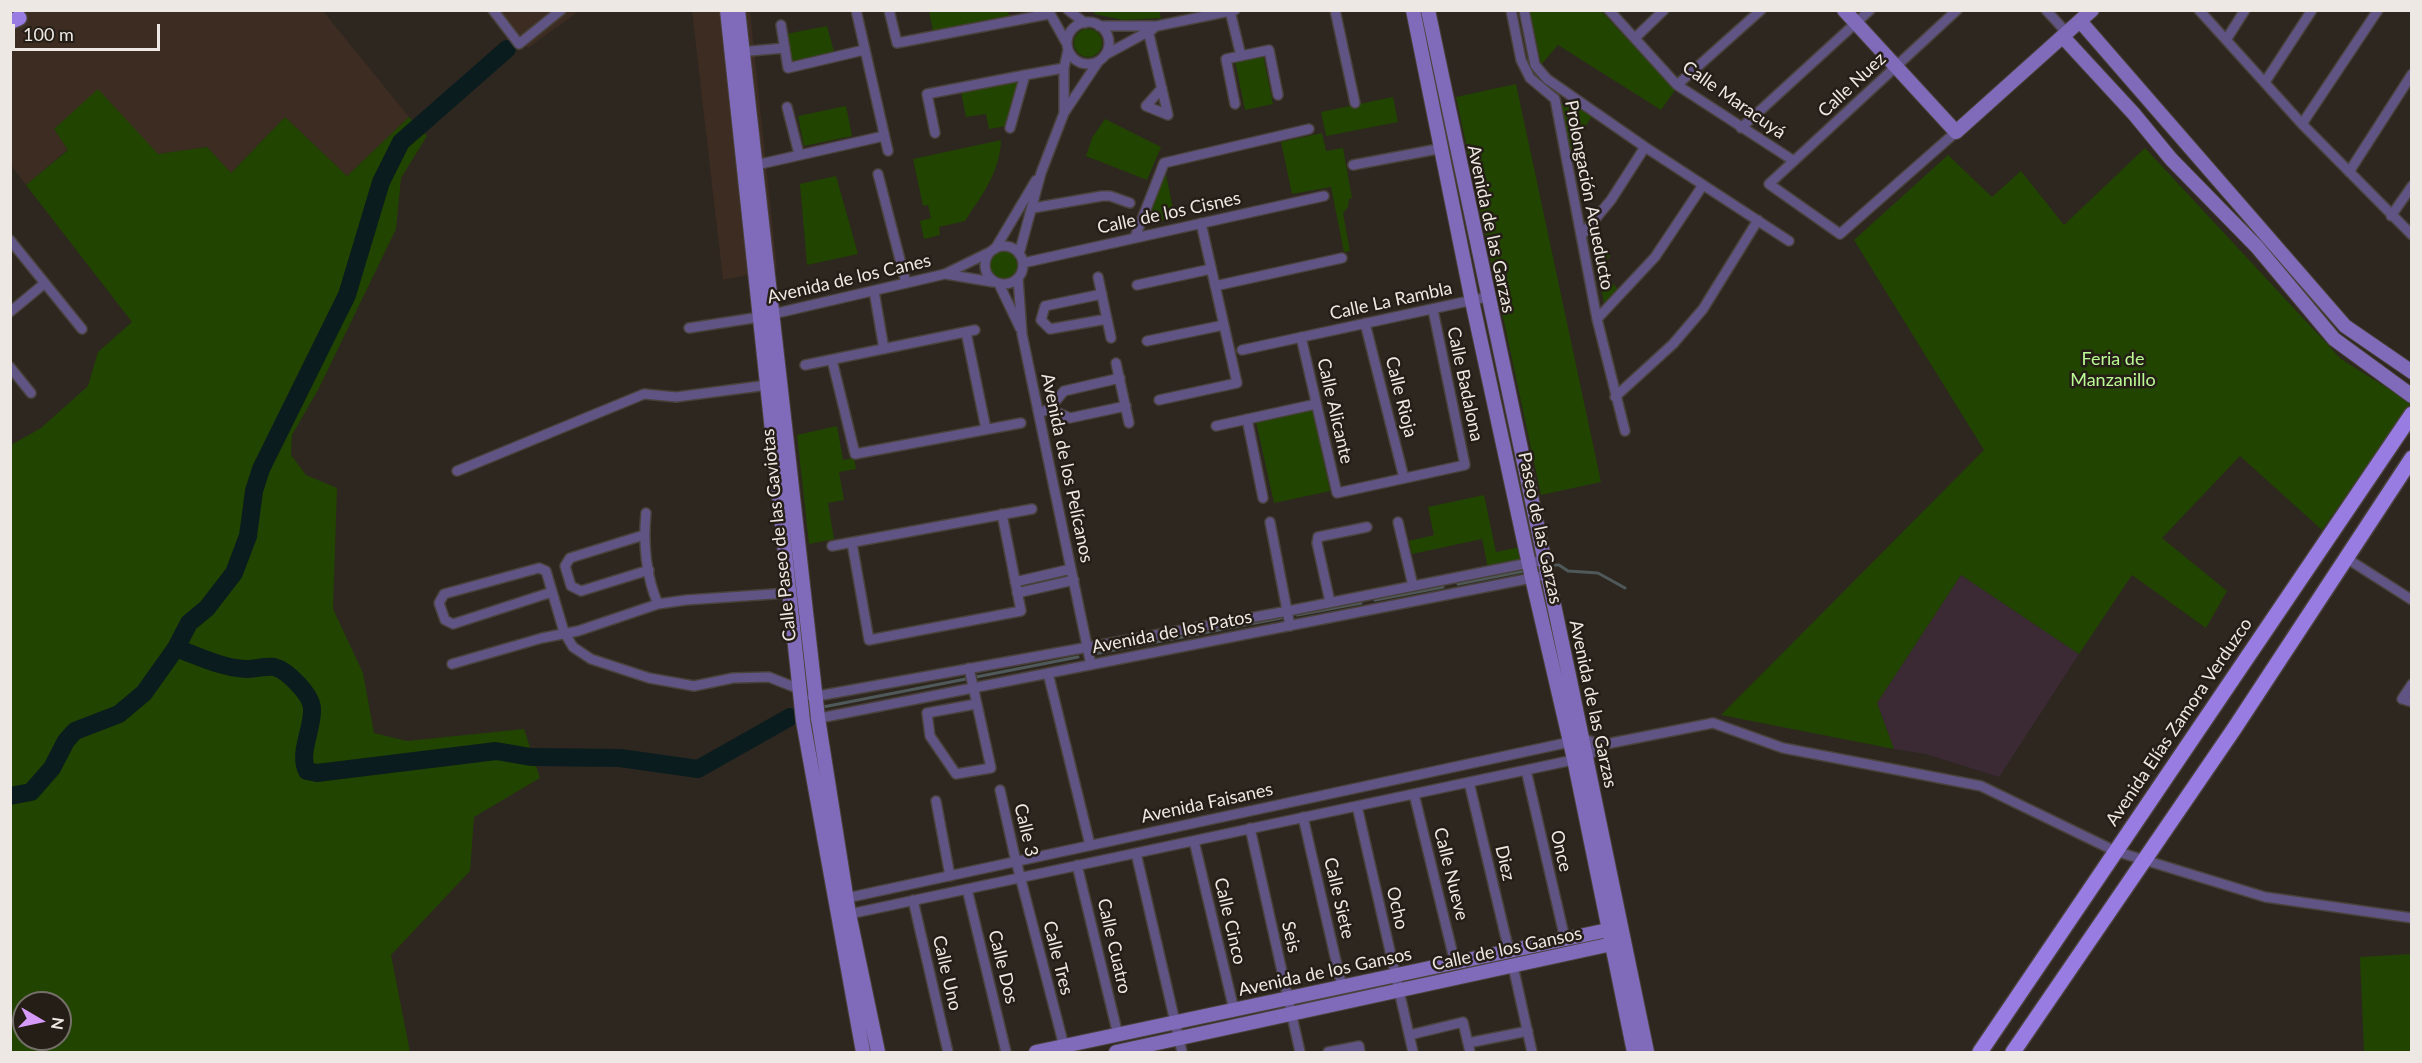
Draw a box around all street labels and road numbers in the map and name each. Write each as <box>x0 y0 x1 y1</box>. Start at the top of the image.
street label: Calle Nuez <box>1814 48 1890 122</box>
street label: Calle Maracuyá <box>1678 56 1790 144</box>
street label: Prolongación Acueducto <box>1560 98 1618 292</box>
street label: Avenida de las Garzas <box>1463 143 1519 315</box>
street label: Calle de los Cisnes <box>1095 187 1243 239</box>
street label: Avenida de los Canes <box>765 250 933 308</box>
street label: Calle La Rambla <box>1328 277 1454 325</box>
street label: Calle Badalona <box>1442 325 1488 443</box>
street label: Calle Rioja <box>1381 354 1421 440</box>
street label: Calle Alicante <box>1312 356 1358 466</box>
street label: Avenida de los Pelícanos <box>1036 371 1098 565</box>
street label: Calle Paseo de las Gaviotas <box>757 428 801 642</box>
street label: Paseo de las Garzas <box>1513 450 1567 606</box>
street label: Avenida de los Patos <box>1090 606 1254 658</box>
street label: Avenida Elías Zamora Verduzco <box>2101 614 2257 830</box>
street label: Avenida de las Garzas <box>1565 618 1621 790</box>
street label: Avenida Faisanes <box>1139 778 1275 828</box>
street label: Calle 3 <box>1009 801 1043 859</box>
street label: Calle Nueve <box>1429 825 1473 923</box>
street label: Once <box>1546 828 1576 874</box>
street label: Diez <box>1490 843 1520 883</box>
street label: Calle Siete <box>1319 855 1359 941</box>
street label: Calle Cinco <box>1210 875 1250 967</box>
street label: Ocho <box>1382 885 1412 931</box>
street label: Calle Cuatro <box>1093 896 1135 996</box>
street label: Calle Tres <box>1038 919 1078 997</box>
street label: Seis <box>1277 919 1305 955</box>
street label: Calle de los Gansos <box>1430 923 1584 975</box>
street label: Calle Dos <box>983 928 1023 1006</box>
street label: Calle Uno <box>928 933 966 1013</box>
street label: Avenida de los Gansos <box>1236 943 1414 1001</box>

